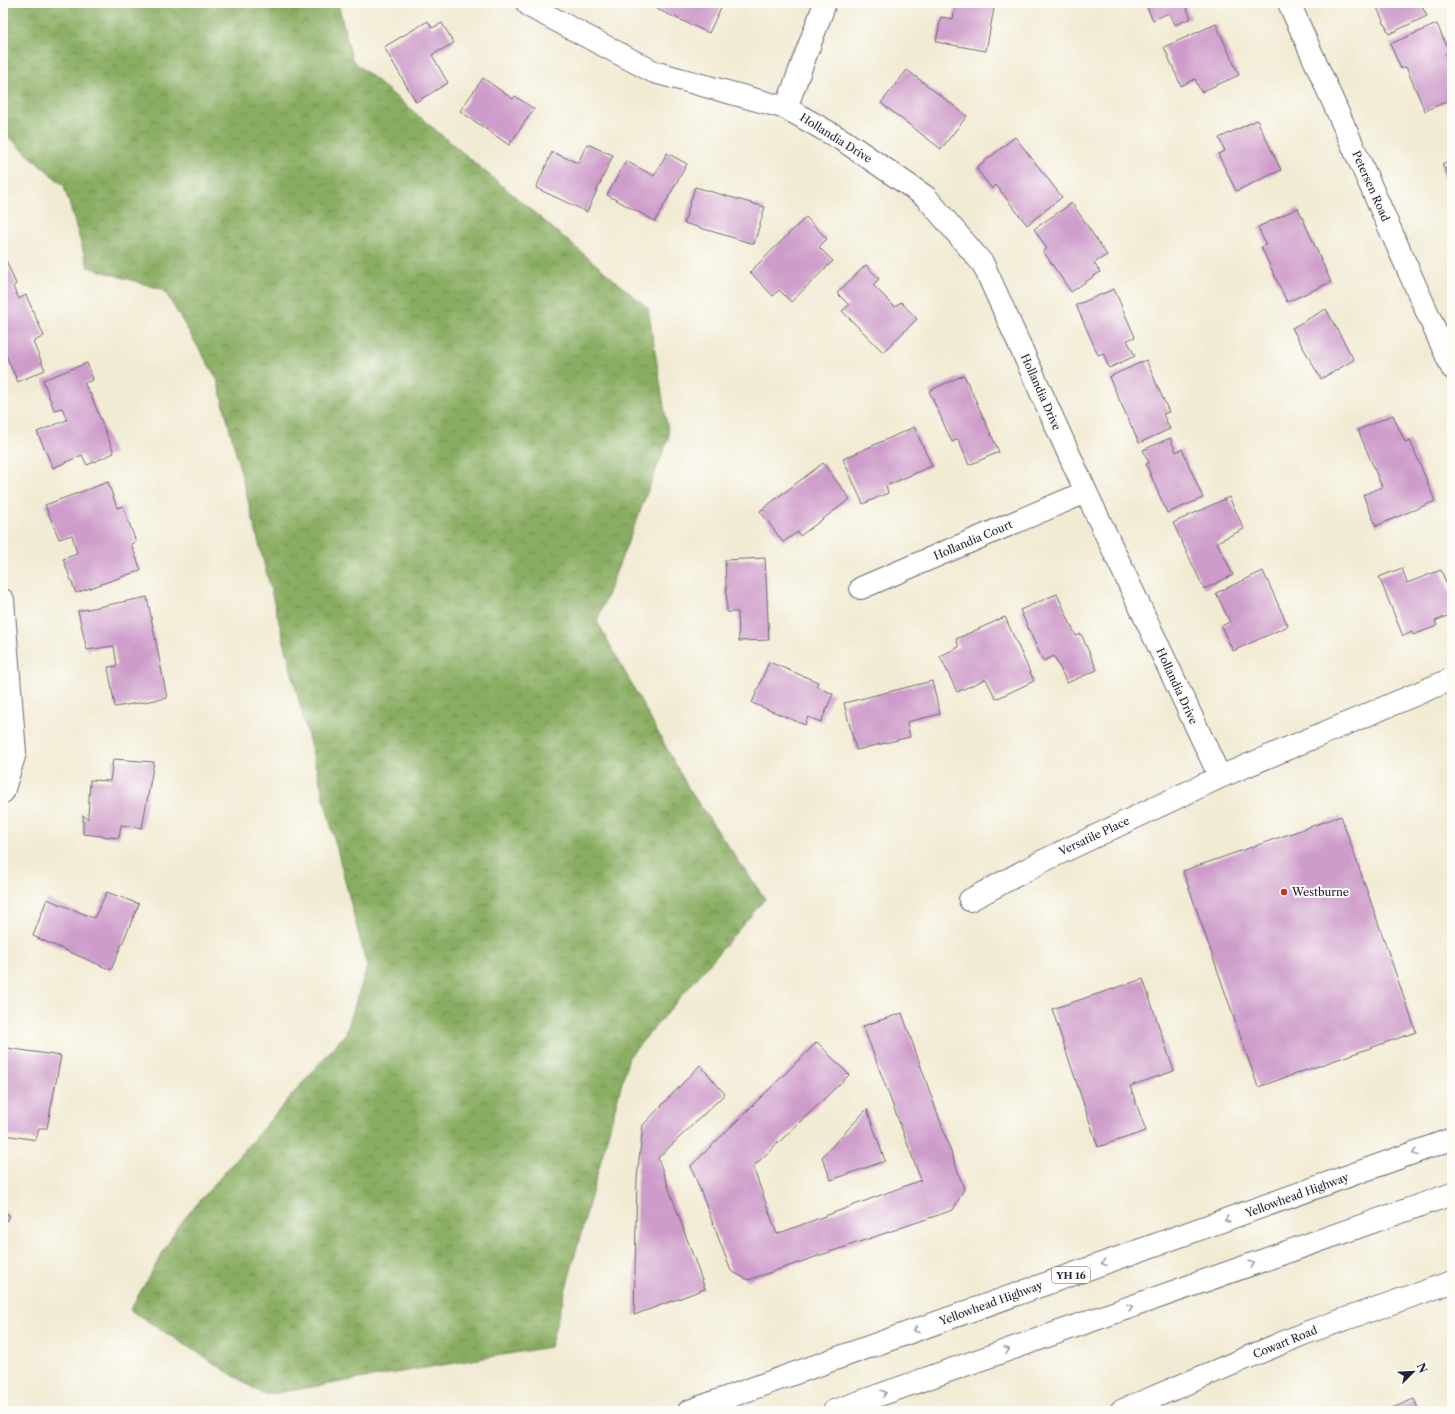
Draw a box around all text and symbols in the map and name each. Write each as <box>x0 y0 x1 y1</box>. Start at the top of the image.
street label: Hollandia Drive <box>797 110 875 166</box>
street label: Petersen Road <box>1349 149 1393 224</box>
street label: Hollandia Drive <box>1018 352 1064 432</box>
street label: Hollandia Court <box>931 517 1015 563</box>
street label: Hollandia Drive <box>1153 646 1201 726</box>
street label: Versatile Place <box>1056 814 1131 859</box>
place label: Westburne <box>1291 885 1349 899</box>
marker: Westburne <box>1279 887 1289 897</box>
one-way arrow <box>1412 1148 1419 1156</box>
street label: Yellowhead Highway <box>1243 1170 1351 1221</box>
one-way arrow <box>1223 1215 1230 1223</box>
one-way arrow <box>1101 1259 1108 1267</box>
one-way arrow <box>1249 1260 1256 1269</box>
road number: YH 16 <box>1052 1267 1090 1283</box>
street label: Yellowhead Highway <box>937 1278 1045 1329</box>
one-way arrow <box>1126 1303 1133 1312</box>
street label: Cowart Road <box>1251 1323 1319 1361</box>
one-way arrow <box>913 1326 920 1334</box>
one-way arrow <box>1004 1347 1011 1355</box>
north arrow <box>1393 1352 1433 1392</box>
text: N <box>1414 1361 1431 1376</box>
one-way arrow <box>881 1390 888 1398</box>

